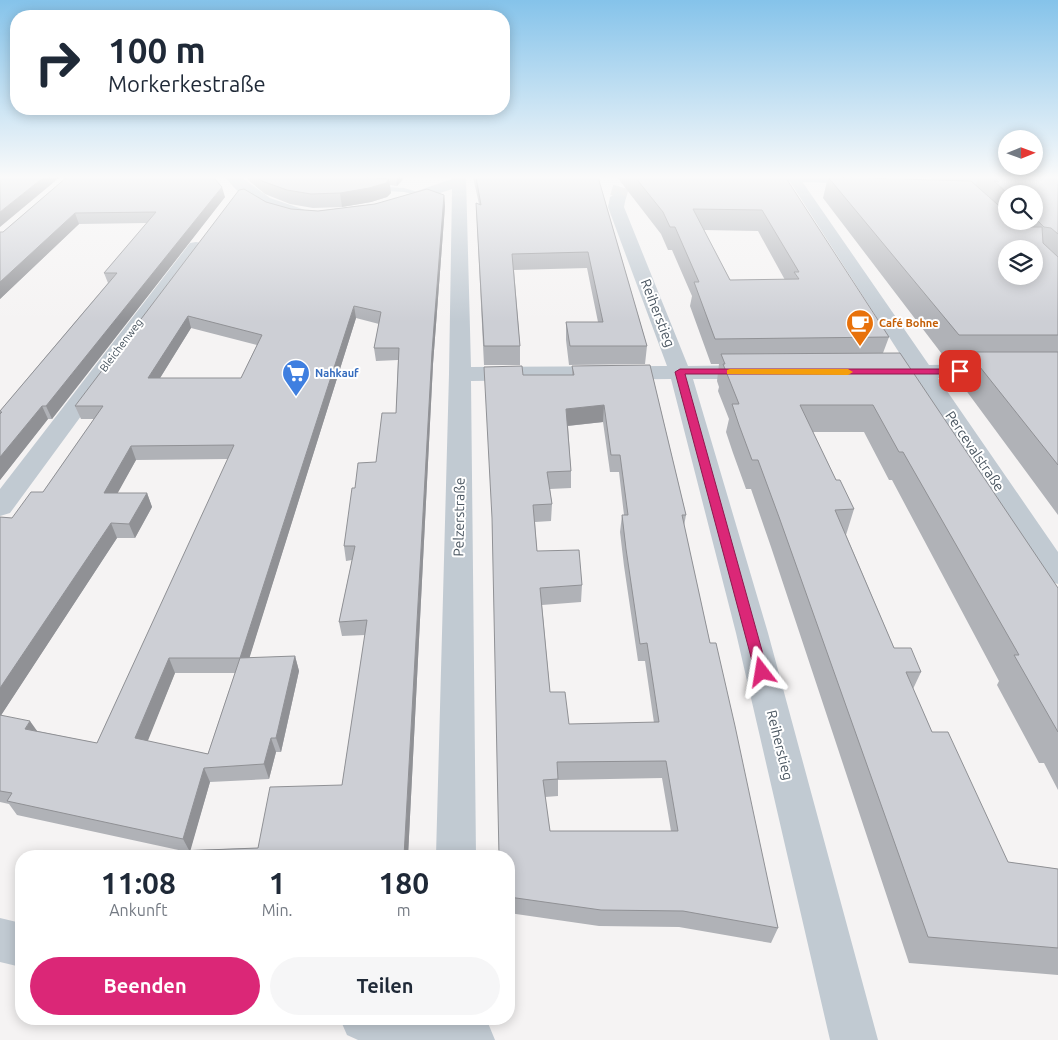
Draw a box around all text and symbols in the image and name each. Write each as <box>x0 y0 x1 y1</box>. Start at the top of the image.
icon: right <box>25 30 90 95</box>
text: 100 m <box>108 30 206 70</box>
text: Morkerkestraße <box>108 71 266 96</box>
north arrow <box>998 130 1042 175</box>
map controls <box>998 130 1043 285</box>
button: search <box>998 185 1043 230</box>
button: layers <box>998 240 1043 285</box>
street label: Reiherstieg <box>638 277 678 349</box>
cafe icon: Café Bohne <box>845 308 875 347</box>
street label: Bleichenweg <box>97 316 145 374</box>
place label: Café Bohne <box>879 317 939 329</box>
pin <box>939 350 981 392</box>
icon: arrive <box>946 357 974 385</box>
supermarket icon: Nahkauf <box>281 358 311 397</box>
place label: Nahkauf <box>315 367 359 379</box>
street label: Percevalstraße <box>942 408 1008 494</box>
street label: Pelzerstraße <box>450 477 468 557</box>
position arrow <box>735 645 787 697</box>
street label: Reiherstieg <box>764 708 796 782</box>
text: 11:08 <box>101 866 176 900</box>
text: 1 <box>269 866 286 900</box>
text: 180 <box>378 866 429 900</box>
text: Ankunft <box>109 901 167 919</box>
text: Min. <box>262 901 293 919</box>
text: m <box>397 901 411 919</box>
button: Beenden <box>30 957 260 1015</box>
button: Teilen <box>270 957 500 1015</box>

